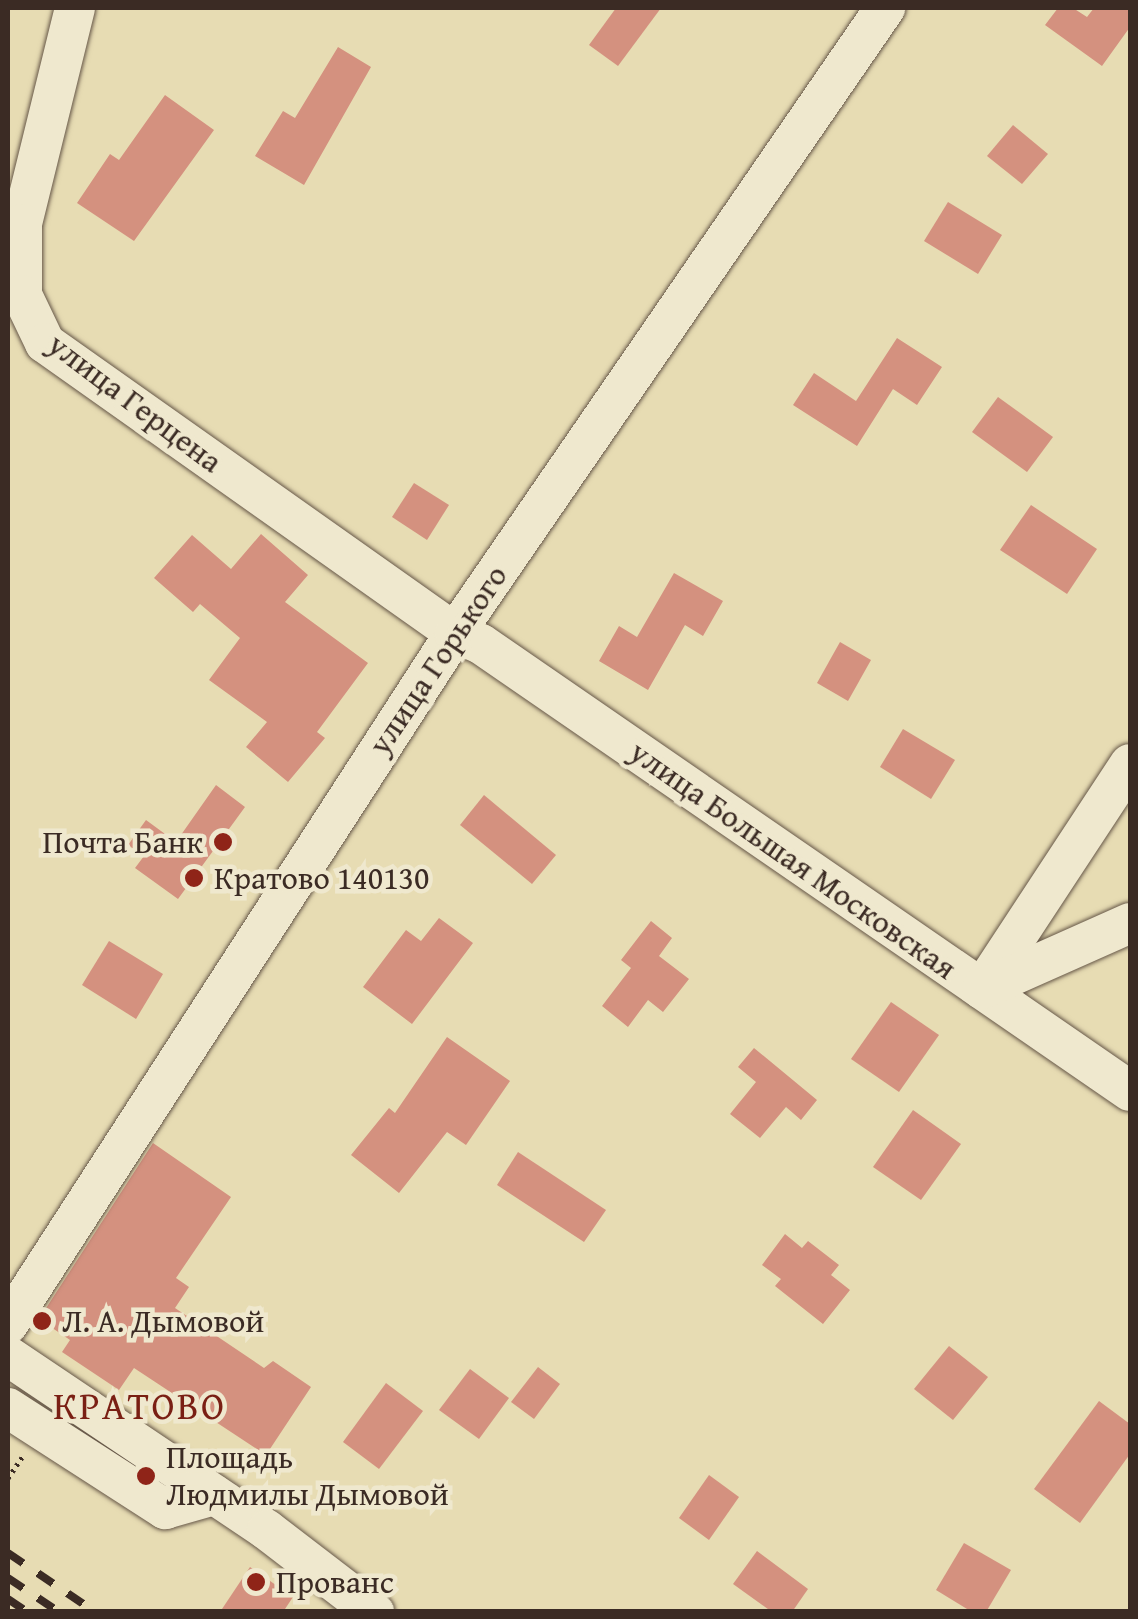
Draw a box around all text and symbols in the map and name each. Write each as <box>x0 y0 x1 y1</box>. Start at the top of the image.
street label: улица Герцена <box>40 325 230 481</box>
street label: улица Горького <box>360 558 516 762</box>
street label: улица Большая Московская <box>622 732 964 988</box>
place label: Почта Банк <box>42 823 203 861</box>
marker: Почта Банк <box>212 831 234 853</box>
place label: Кратово 140130 <box>214 859 429 897</box>
marker: Кратово 140130 <box>183 867 205 889</box>
place label: Л. А. Дымовой <box>62 1302 264 1340</box>
marker: Л. А. Дымовой <box>31 1310 53 1332</box>
district label: КРАТОВО <box>53 1383 227 1429</box>
place label: Площадь Людмилы Дымовой <box>166 1439 449 1514</box>
marker: Площадь Людмилы Дымовой <box>135 1465 157 1487</box>
place label: Прованс <box>276 1563 394 1601</box>
marker: Прованс <box>245 1571 267 1593</box>

